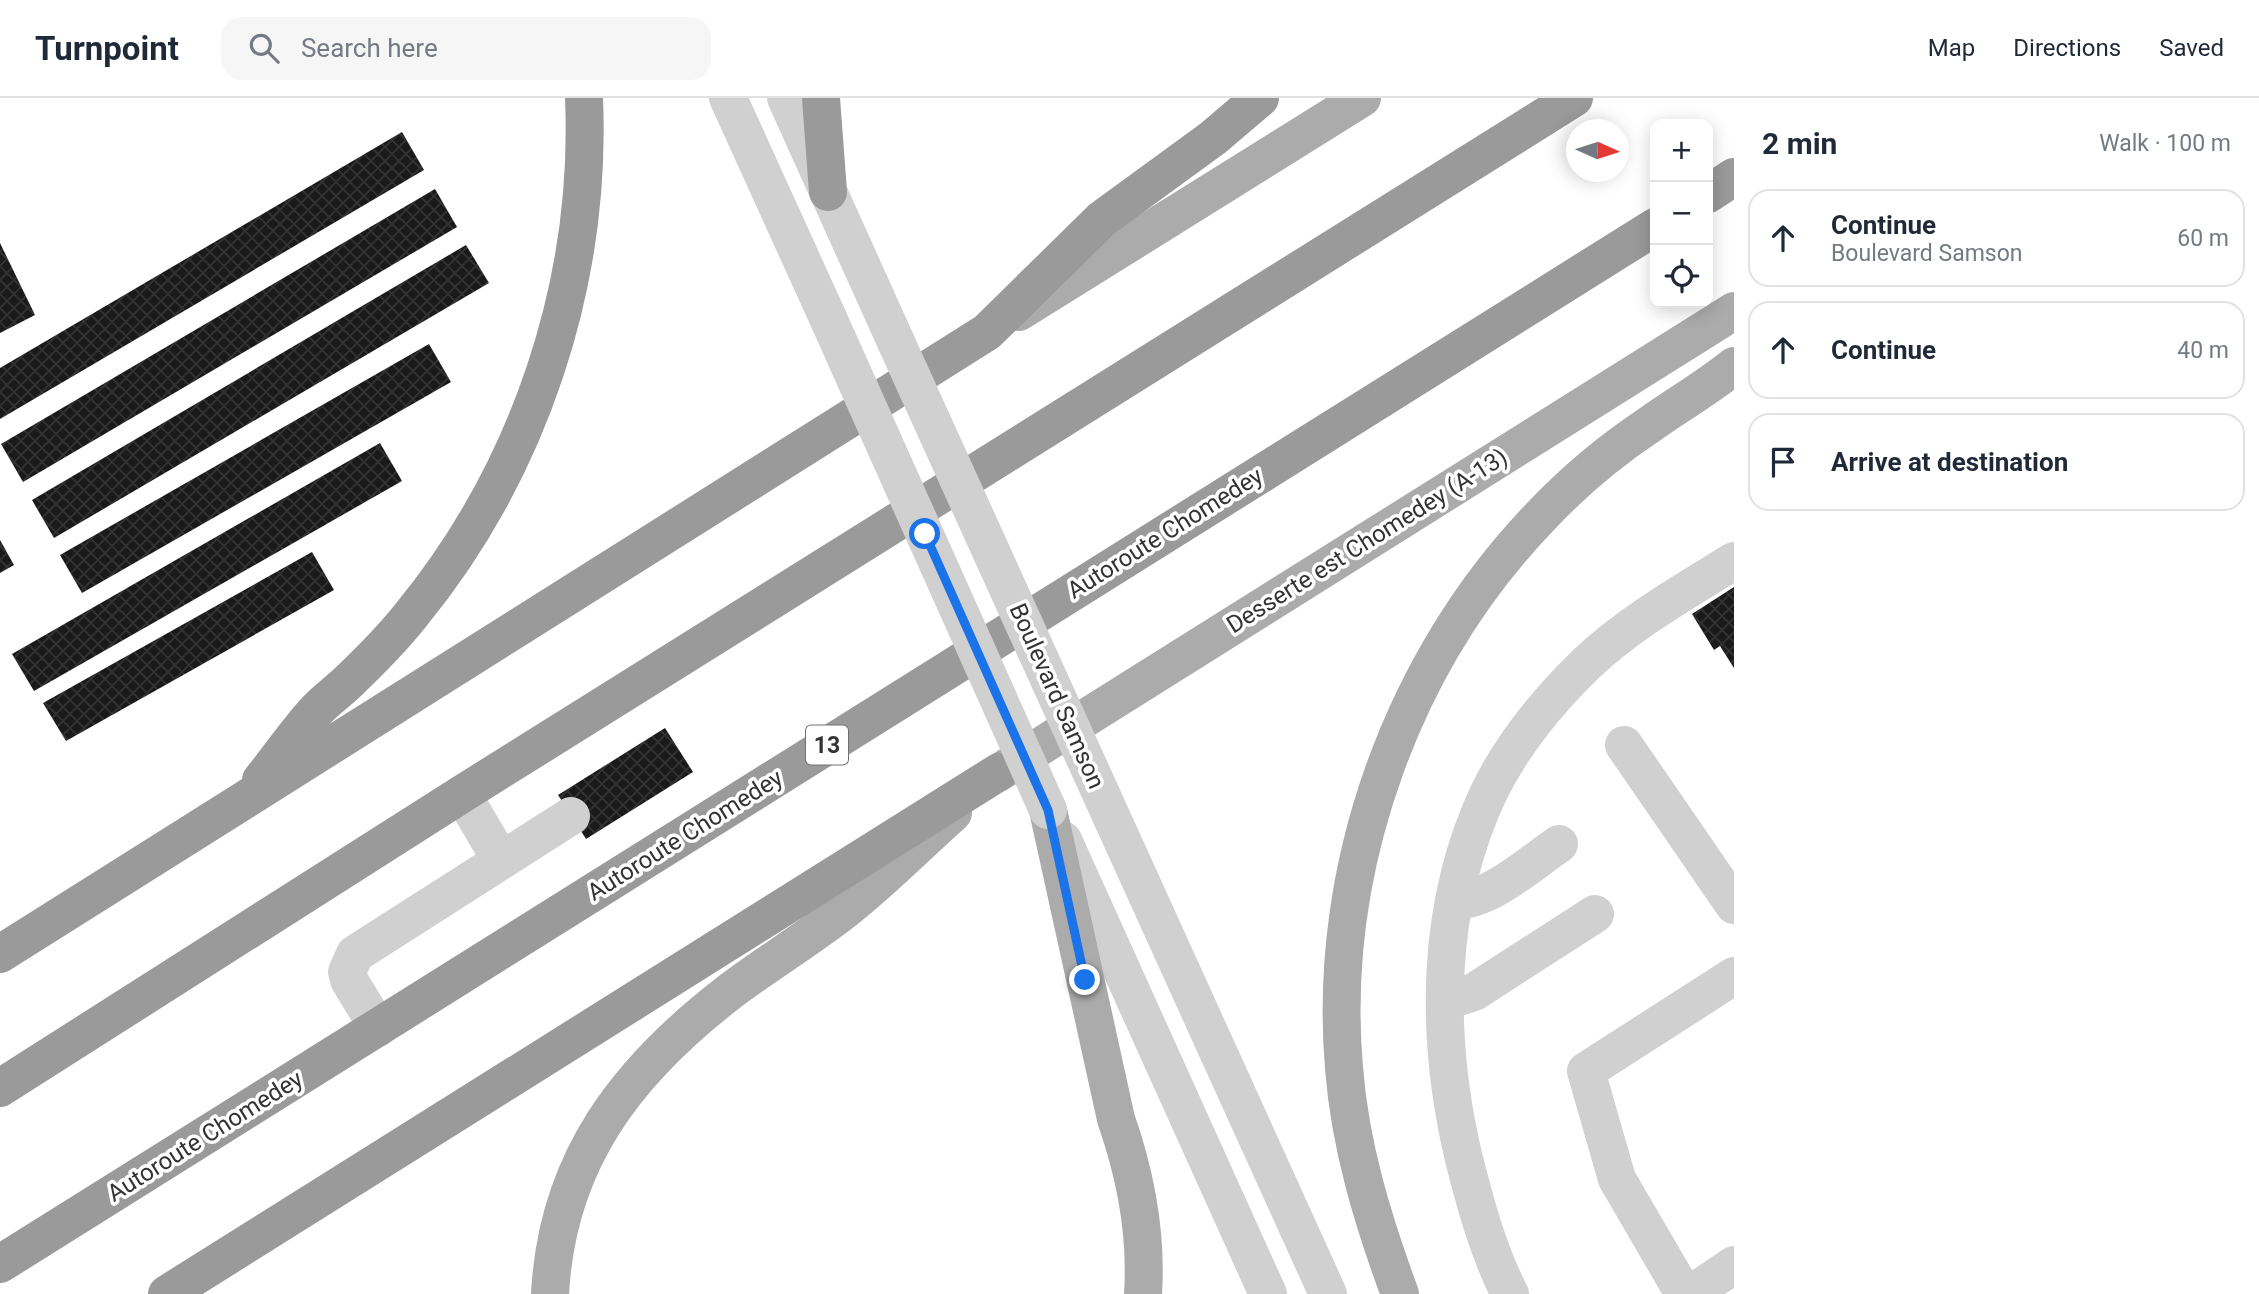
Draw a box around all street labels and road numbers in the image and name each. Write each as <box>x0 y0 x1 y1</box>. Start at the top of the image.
street label: Desserte est Chomedey (A-13) <box>1221 443 1513 639</box>
street label: Autoroute Chomedey <box>1062 461 1268 605</box>
street label: Boulevard Samson <box>1004 599 1110 793</box>
road number: 13 <box>806 726 848 764</box>
street label: Autoroute Chomedey <box>582 763 788 907</box>
street label: Autoroute Chomedey <box>102 1064 308 1208</box>

